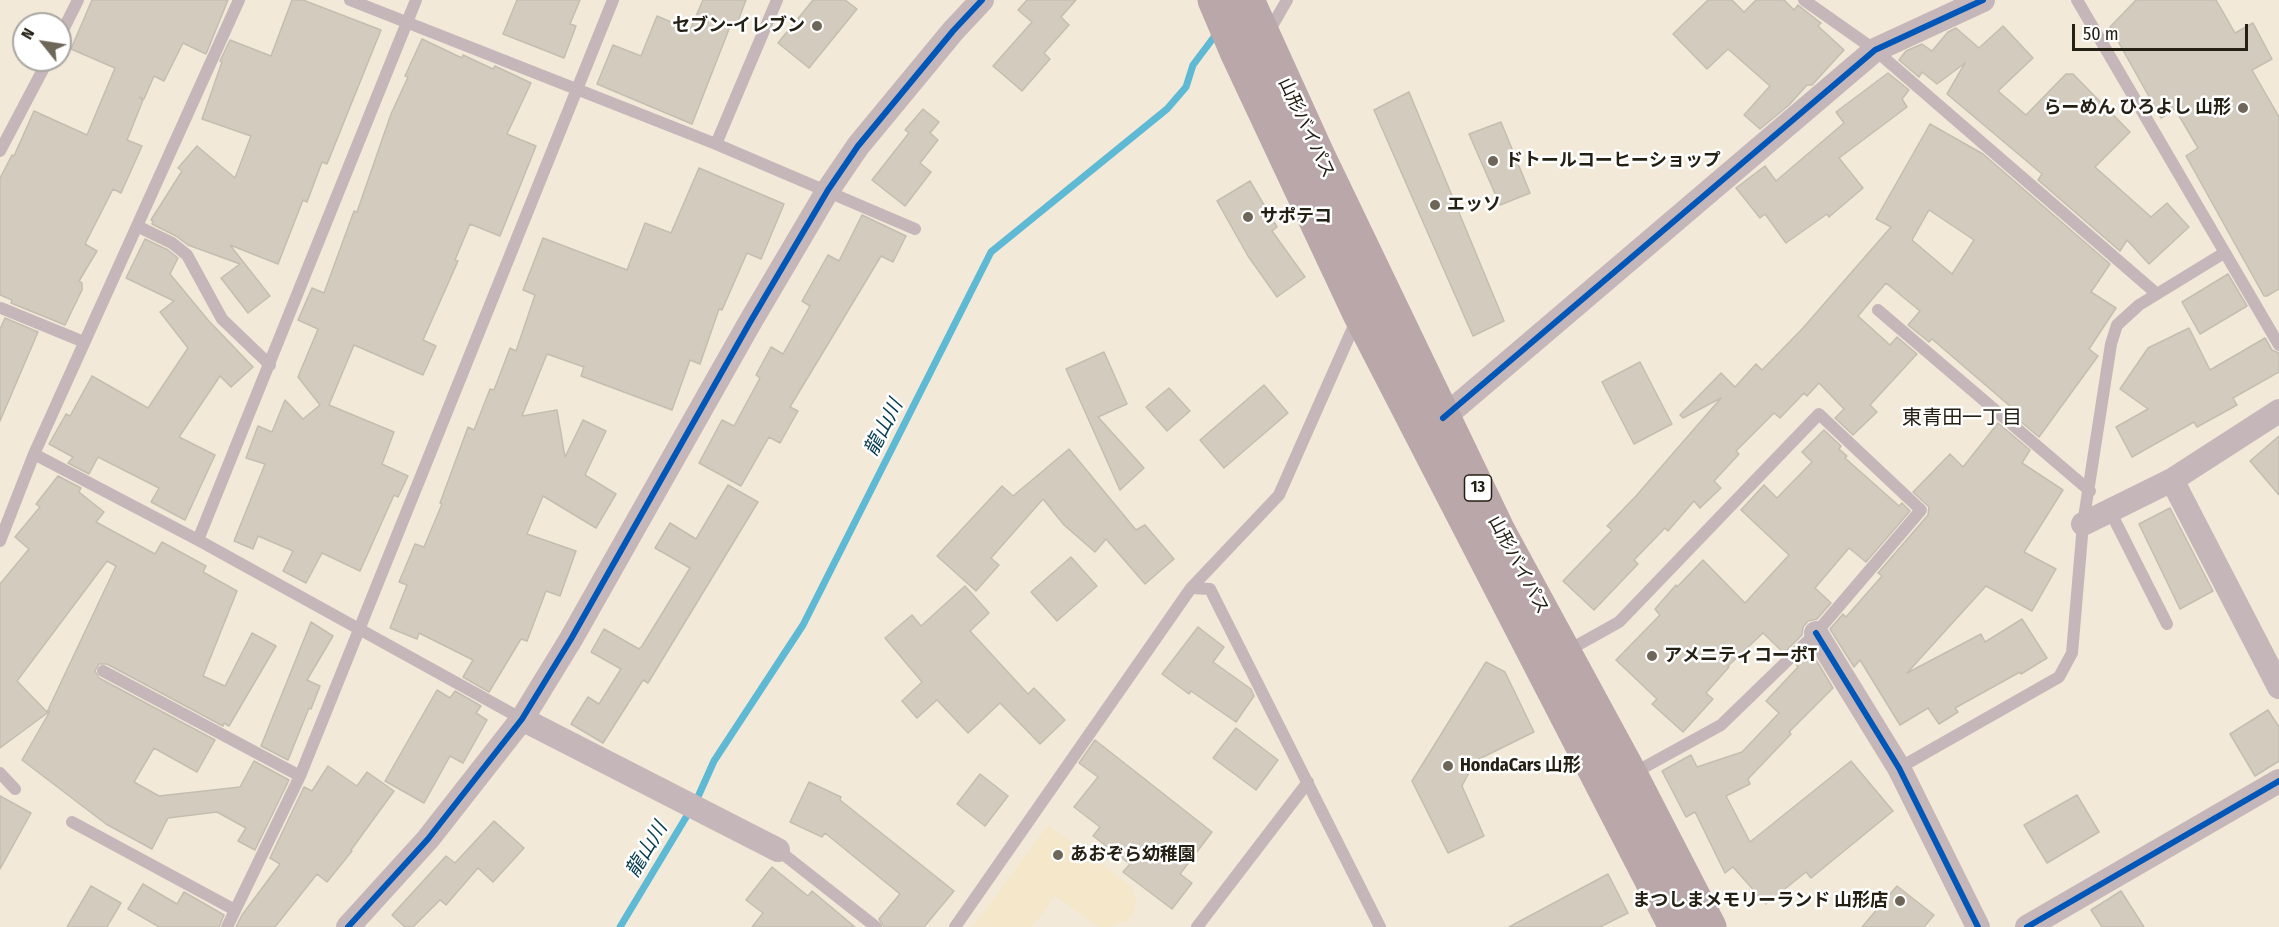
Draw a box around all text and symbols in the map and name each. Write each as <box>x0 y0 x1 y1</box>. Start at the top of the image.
north arrow <box>12 12 72 72</box>
scale bar <box>2075 12 2250 50</box>
place label: セブン-イレブン <box>672 15 805 37</box>
marker: セブン-イレブン <box>810 19 824 33</box>
text: 50 m <box>2083 23 2119 45</box>
text: N <box>17 25 38 43</box>
street label: 山形バイパス <box>1273 74 1339 182</box>
place label: らーめん ひろよし 山形 <box>2044 97 2231 119</box>
marker: らーめん ひろよし 山形 <box>2236 101 2250 115</box>
place label: ドトールコーヒーショップ <box>1505 150 1721 172</box>
marker: ドトールコーヒーショップ <box>1486 154 1500 168</box>
place label: エッソ <box>1447 194 1501 216</box>
marker: エッソ <box>1428 198 1442 212</box>
place label: サポテコ <box>1260 206 1332 228</box>
marker: サポテコ <box>1241 210 1255 224</box>
water label: 龍山川 <box>860 396 908 460</box>
district label: 東青田一丁目 <box>1902 406 2022 430</box>
road number: 13 <box>1464 475 1492 501</box>
street label: 山形バイパス <box>1483 512 1553 618</box>
place label: アメニティコーポT <box>1664 645 1817 667</box>
marker: アメニティコーポT <box>1645 649 1659 663</box>
place label: HondaCars 山形 <box>1460 755 1581 777</box>
marker: HondaCars 山形 <box>1441 759 1455 773</box>
water label: 龍山川 <box>621 818 673 882</box>
place label: あおぞら幼稚園 <box>1070 844 1196 866</box>
marker: あおぞら幼稚園 <box>1051 848 1065 862</box>
place label: まつしまメモリーランド 山形店 <box>1632 890 1888 912</box>
marker: まつしまメモリーランド 山形店 <box>1893 894 1907 908</box>

